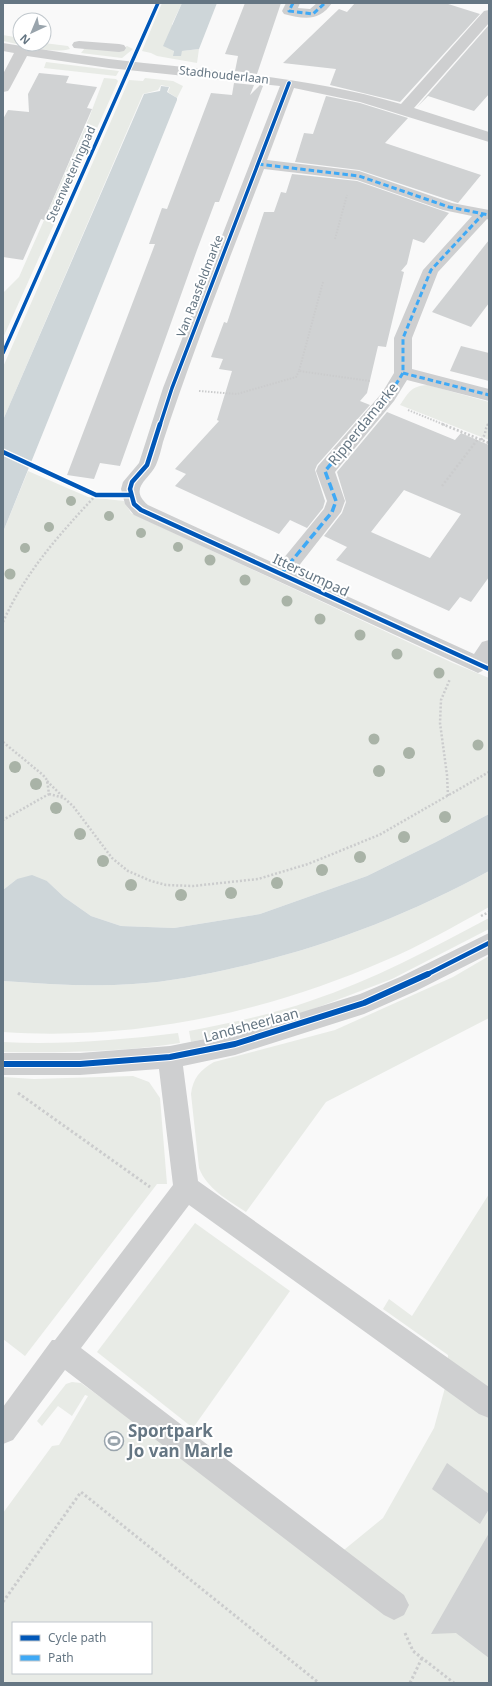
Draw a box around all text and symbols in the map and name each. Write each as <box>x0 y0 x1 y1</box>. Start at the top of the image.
north arrow <box>12 12 52 52</box>
text: N <box>16 31 33 48</box>
street label: Stadhouderlaan <box>178 61 270 88</box>
street label: Steenweteringpad <box>42 123 99 225</box>
street label: Van Raasfeldmarke <box>172 232 227 339</box>
street label: Ripperdamarke <box>323 378 402 469</box>
street label: Ittersumpad <box>270 549 352 600</box>
street label: Landsheerlaan <box>201 1003 300 1046</box>
place label: Sportpark Jo van Marle <box>126 1419 233 1462</box>
sports icon: Sportpark Jo van Marle <box>103 1430 125 1452</box>
legend <box>12 1622 152 1674</box>
text: Cycle path <box>48 1629 106 1646</box>
text: Path <box>48 1649 74 1666</box>

